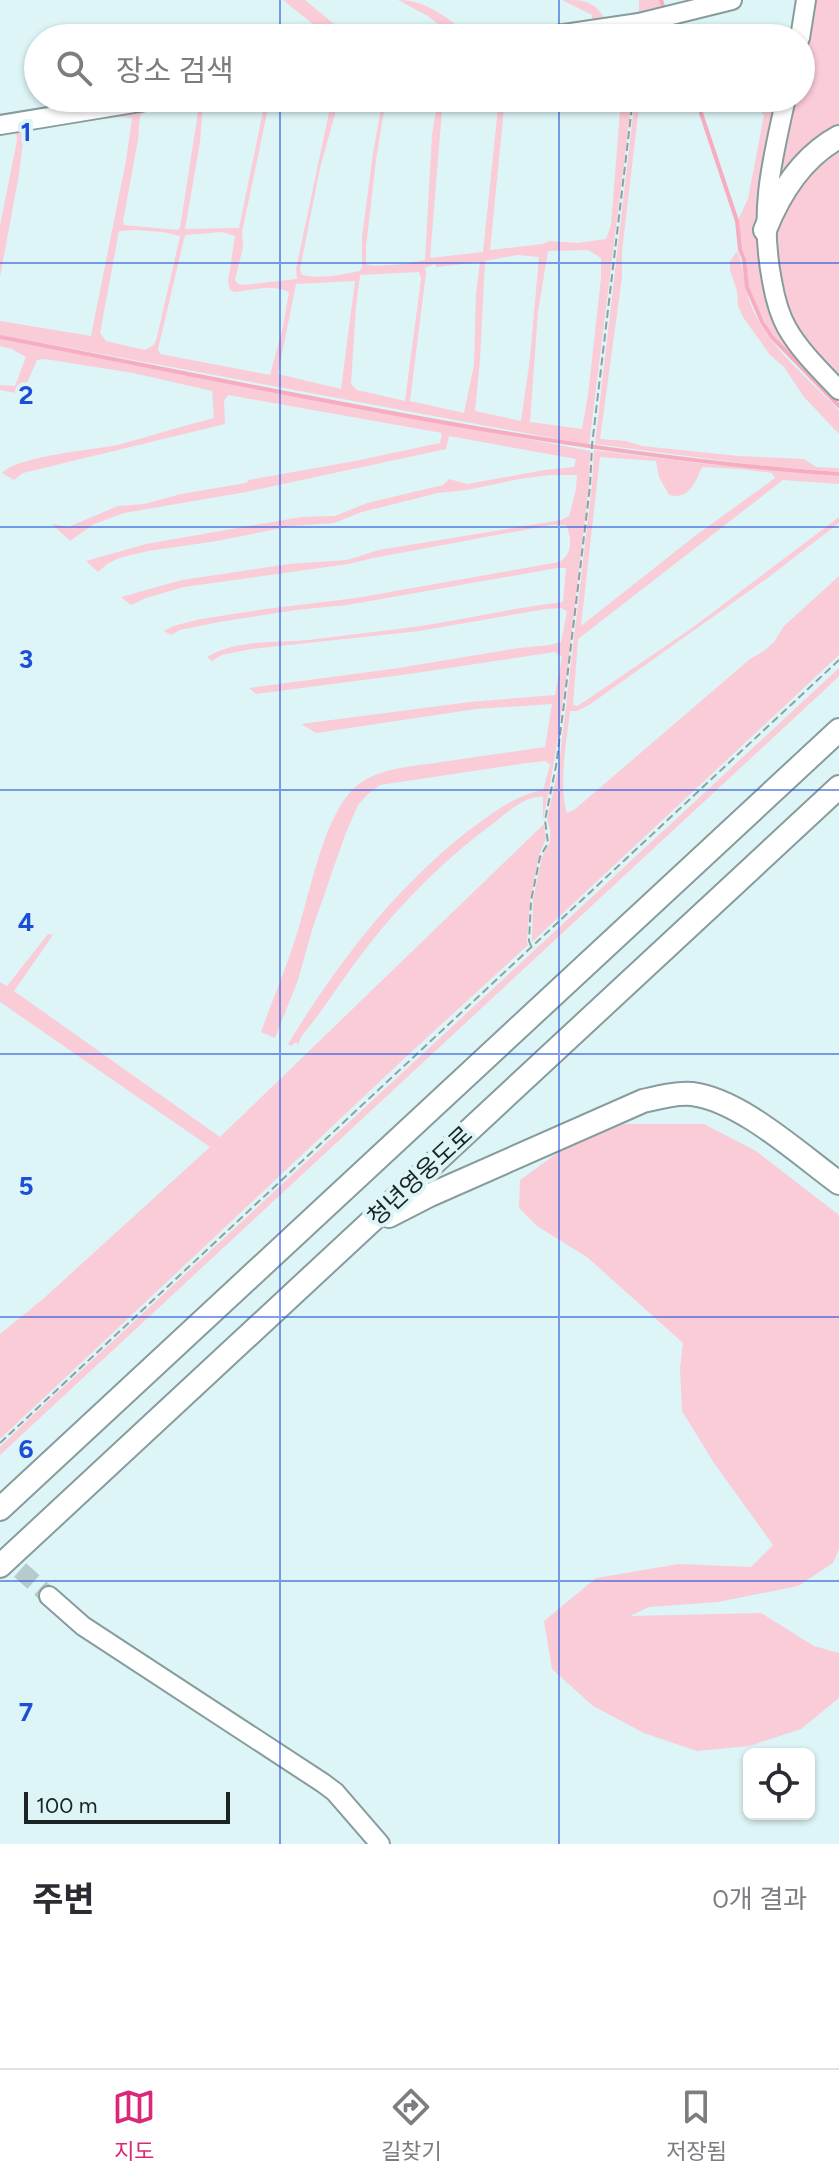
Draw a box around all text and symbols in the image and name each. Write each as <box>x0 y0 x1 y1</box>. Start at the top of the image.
search box <box>24 24 815 112</box>
icon: search <box>52 46 96 90</box>
text: 장소 검색 <box>116 52 234 89</box>
text: 1 <box>21 116 31 148</box>
text: 2 <box>18 379 34 411</box>
text: 3 <box>19 643 33 675</box>
text: 4 <box>18 906 34 938</box>
street label: 청년영웅도로 <box>361 1120 478 1231</box>
text: 5 <box>18 1170 34 1202</box>
text: 6 <box>18 1433 34 1465</box>
text: 7 <box>19 1696 33 1728</box>
map controls <box>743 1748 815 1820</box>
button: locate <box>743 1748 815 1820</box>
scale bar <box>24 1788 230 1824</box>
text: 100 m <box>36 1792 97 1819</box>
text: 주변 <box>32 1879 95 1920</box>
text: 0개 결과 <box>712 1883 807 1915</box>
tab: 지도 <box>112 2085 156 2165</box>
tab: 길찾기 <box>381 2085 441 2165</box>
tab: 저장됨 <box>666 2085 727 2165</box>

